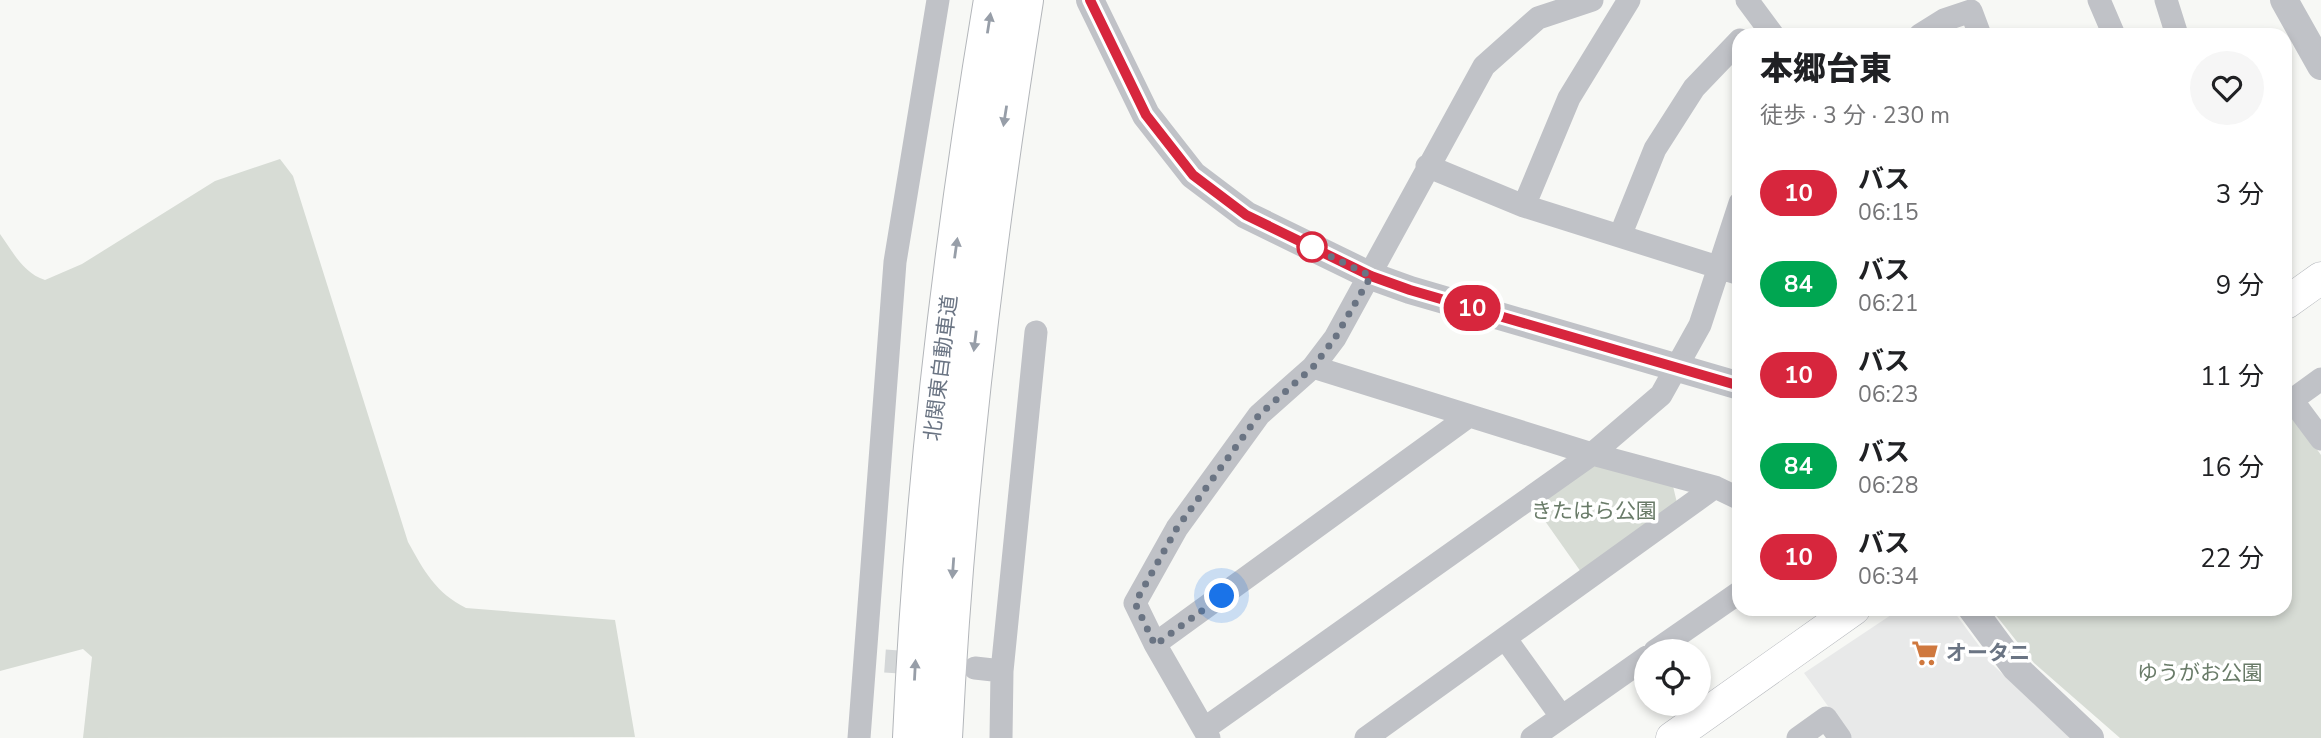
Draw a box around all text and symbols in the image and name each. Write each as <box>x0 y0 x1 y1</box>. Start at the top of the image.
one-way arrow <box>984 12 995 34</box>
text: 本郷台東 <box>1760 47 1892 92</box>
button: heart <box>2190 51 2264 125</box>
text: 徒歩 · 3 分 · 230 m <box>1760 100 1950 131</box>
one-way arrow <box>999 105 1010 127</box>
text: バス <box>1858 162 1910 197</box>
text: 10 <box>1784 177 1813 209</box>
text: 3 分 <box>2216 177 2264 212</box>
text: 06:15 <box>1858 197 1918 228</box>
unlabelled marker <box>1297 232 1327 262</box>
one-way arrow <box>950 237 961 259</box>
text: バス <box>1858 253 1910 288</box>
text: 84 <box>1784 268 1813 300</box>
text: 9 分 <box>2216 268 2264 303</box>
line badge: 10 <box>1440 285 1504 331</box>
text: 06:21 <box>1858 288 1918 319</box>
text: 10 <box>1458 292 1486 324</box>
street label: 北関東自動車道 <box>918 293 964 443</box>
one-way arrow <box>970 330 981 352</box>
text: バス <box>1858 344 1910 379</box>
text: 10 <box>1784 359 1813 391</box>
text: 11 分 <box>2200 359 2264 394</box>
text: 06:23 <box>1858 379 1918 410</box>
text: バス <box>1858 435 1910 470</box>
text: 84 <box>1784 450 1813 482</box>
text: 16 分 <box>2200 450 2264 485</box>
text: 06:28 <box>1858 470 1918 501</box>
park label: きたはら公園 <box>1531 497 1657 525</box>
text: バス <box>1858 526 1910 561</box>
text: 10 <box>1784 541 1813 573</box>
text: 22 分 <box>2200 541 2264 576</box>
one-way arrow <box>947 557 958 579</box>
text: 06:34 <box>1858 561 1918 592</box>
your location <box>1204 578 1239 613</box>
supermarket icon: オータニ <box>1910 638 1940 668</box>
map controls <box>1634 639 1711 716</box>
button: locate <box>1634 639 1711 716</box>
place label: オータニ <box>1946 639 2030 667</box>
one-way arrow <box>910 659 921 681</box>
park label: ゆうがお公園 <box>2137 659 2263 687</box>

